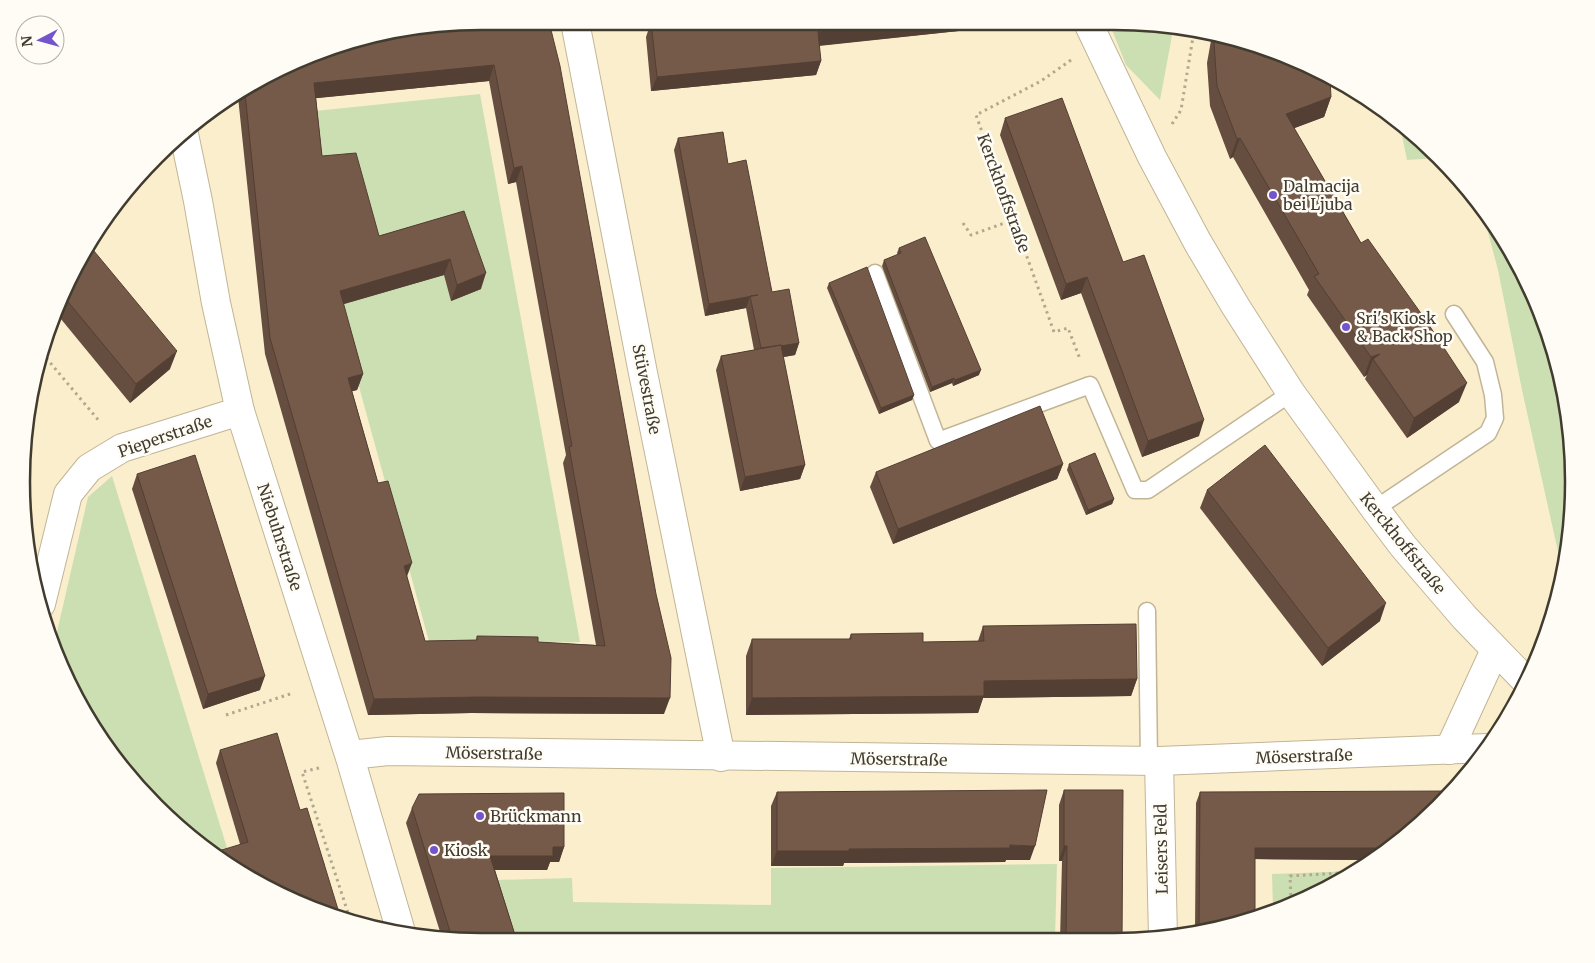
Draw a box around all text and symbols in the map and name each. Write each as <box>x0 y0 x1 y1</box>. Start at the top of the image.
north arrow <box>15 15 65 65</box>
text: N <box>18 35 37 48</box>
street label: Kerckhoffstraße <box>973 131 1035 255</box>
place label: Dalmacija bei Ljuba <box>1282 176 1360 214</box>
marker: Dalmacija bei Ljuba <box>1267 189 1279 201</box>
place label: Sri's Kiosk & Back Shop <box>1356 308 1453 346</box>
marker: Sri's Kiosk & Back Shop <box>1340 321 1352 333</box>
street label: Stüvestraße <box>628 342 666 436</box>
street label: Pieperstraße <box>115 411 215 461</box>
street label: Niebuhrstraße <box>253 481 307 593</box>
street label: Kerckhoffstraße <box>1356 488 1450 598</box>
street label: Möserstraße <box>445 742 543 764</box>
street label: Möserstraße <box>1255 744 1353 768</box>
street label: Möserstraße <box>850 748 948 770</box>
street label: Leisers Feld <box>1150 803 1172 894</box>
place label: Brückmann <box>490 806 582 826</box>
marker: Brückmann <box>474 810 486 822</box>
place label: Kiosk <box>444 840 489 860</box>
marker: Kiosk <box>428 844 440 856</box>

